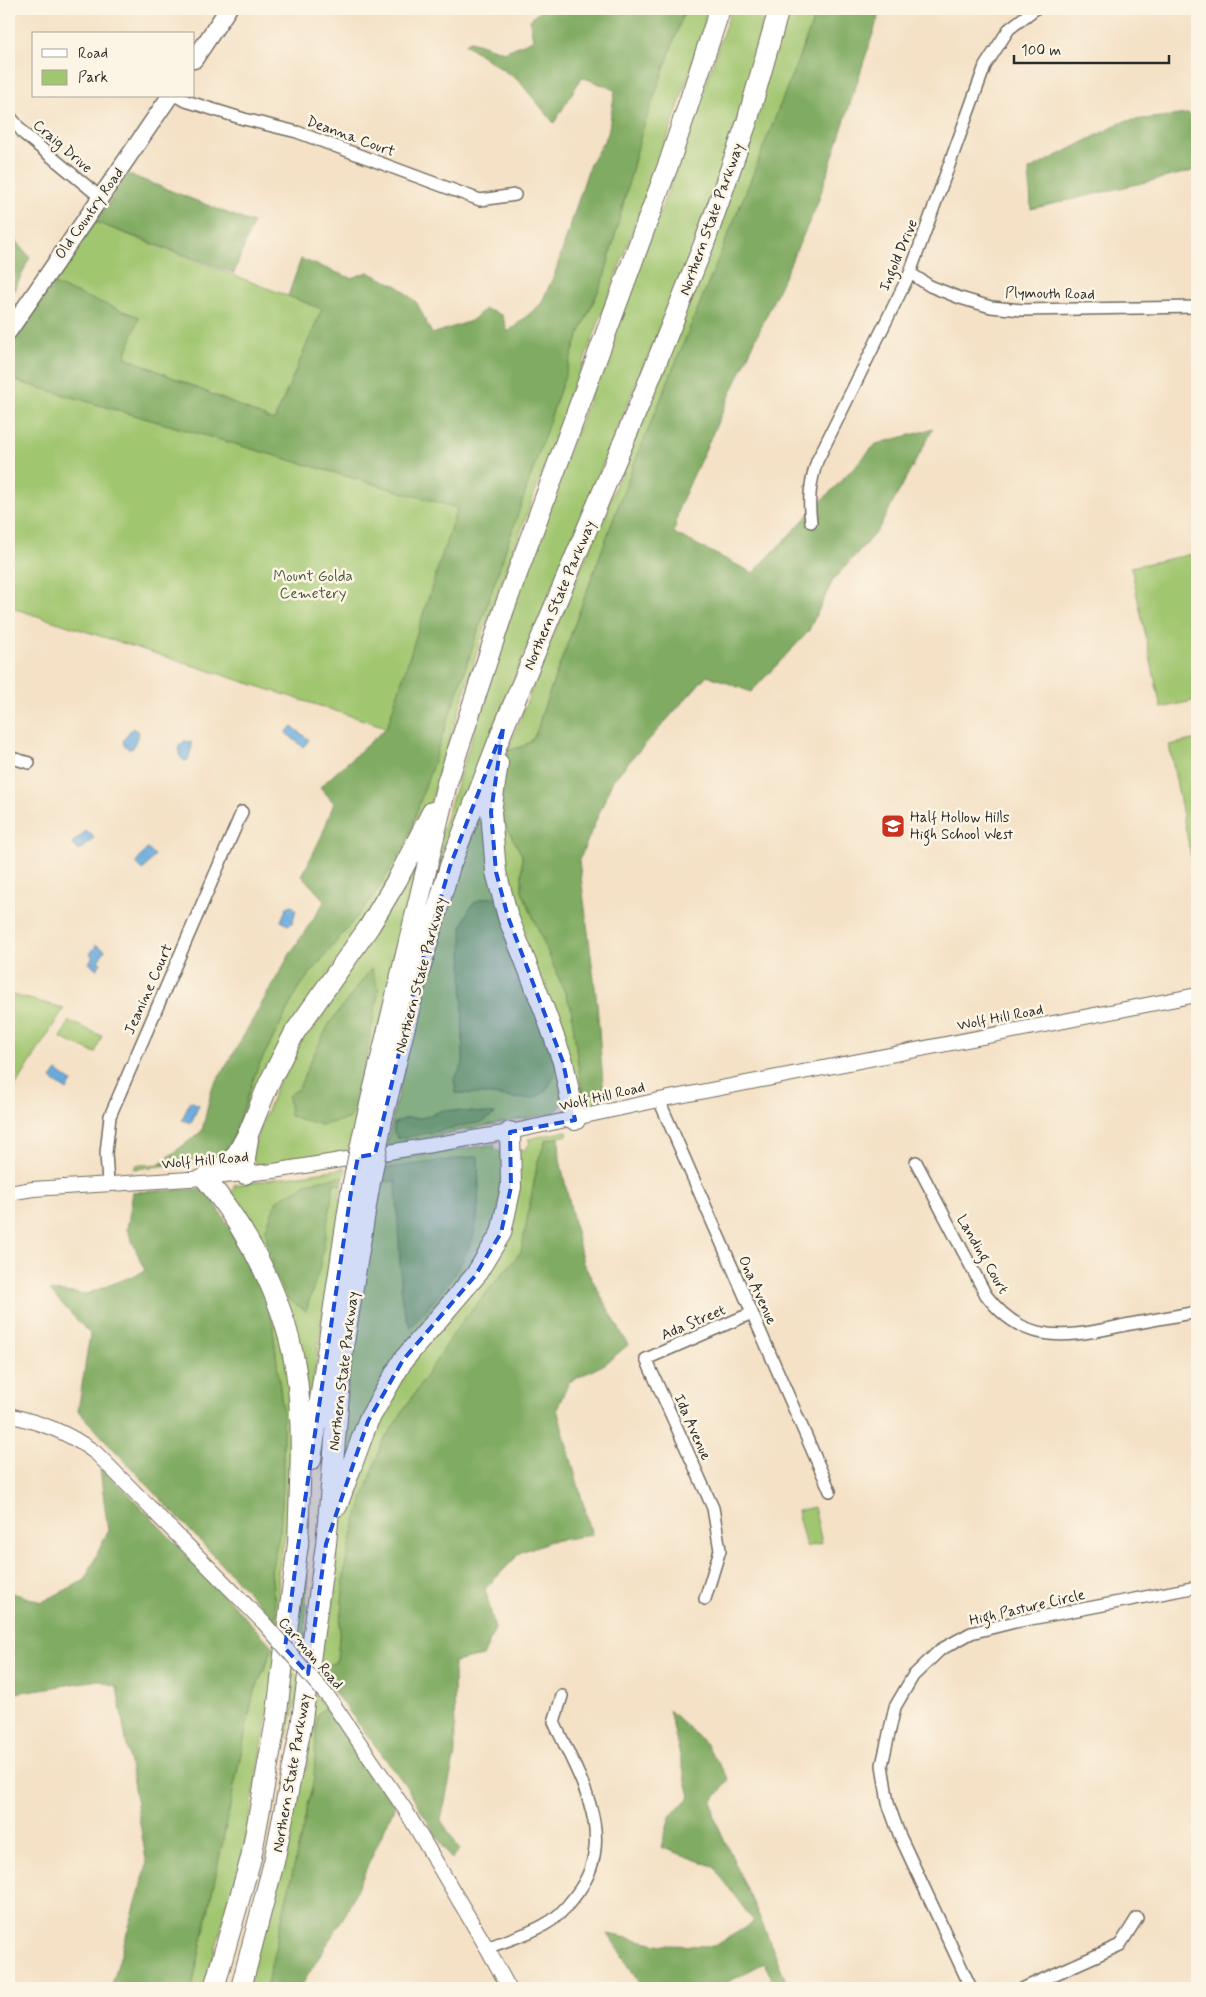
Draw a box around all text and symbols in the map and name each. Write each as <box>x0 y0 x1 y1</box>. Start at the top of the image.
legend <box>32 32 195 98</box>
scale bar <box>1014 32 1168 64</box>
text: 100 m <box>1021 41 1061 61</box>
text: Road <box>78 44 108 64</box>
text: Park <box>78 68 108 88</box>
street label: Deanna Court <box>304 112 398 162</box>
street label: Craig Drive <box>28 115 97 179</box>
street label: Northern State Parkway <box>675 140 749 298</box>
street label: Old Country Road <box>51 164 129 263</box>
street label: Ingold Drive <box>875 216 924 295</box>
street label: Plymouth Road <box>1005 283 1095 305</box>
street label: Northern State Parkway <box>519 518 601 673</box>
park label: Mount Golda Cemetery <box>273 567 353 604</box>
place label: Half Hollow Hills High School West <box>910 808 1014 846</box>
school or university icon: Half Hollow Hills High School West <box>880 813 906 839</box>
street label: Northern State Parkway <box>391 895 451 1055</box>
street label: Jeanine Court <box>120 941 178 1038</box>
street label: Wolf Hill Road <box>955 1000 1045 1036</box>
street label: Wolf Hill Road <box>557 1077 647 1117</box>
street label: Wolf Hill Road <box>161 1147 250 1175</box>
street label: Landing Court <box>951 1211 1013 1299</box>
street label: Ona Avenue <box>733 1253 781 1328</box>
street label: Northern State Parkway <box>324 1290 364 1452</box>
street label: Ada Street <box>658 1300 729 1345</box>
street label: Ida Avenue <box>669 1391 716 1464</box>
street label: High Pasture Circle <box>967 1585 1087 1632</box>
street label: Carman Road <box>273 1613 347 1694</box>
street label: Northern State Parkway <box>268 1692 316 1854</box>

